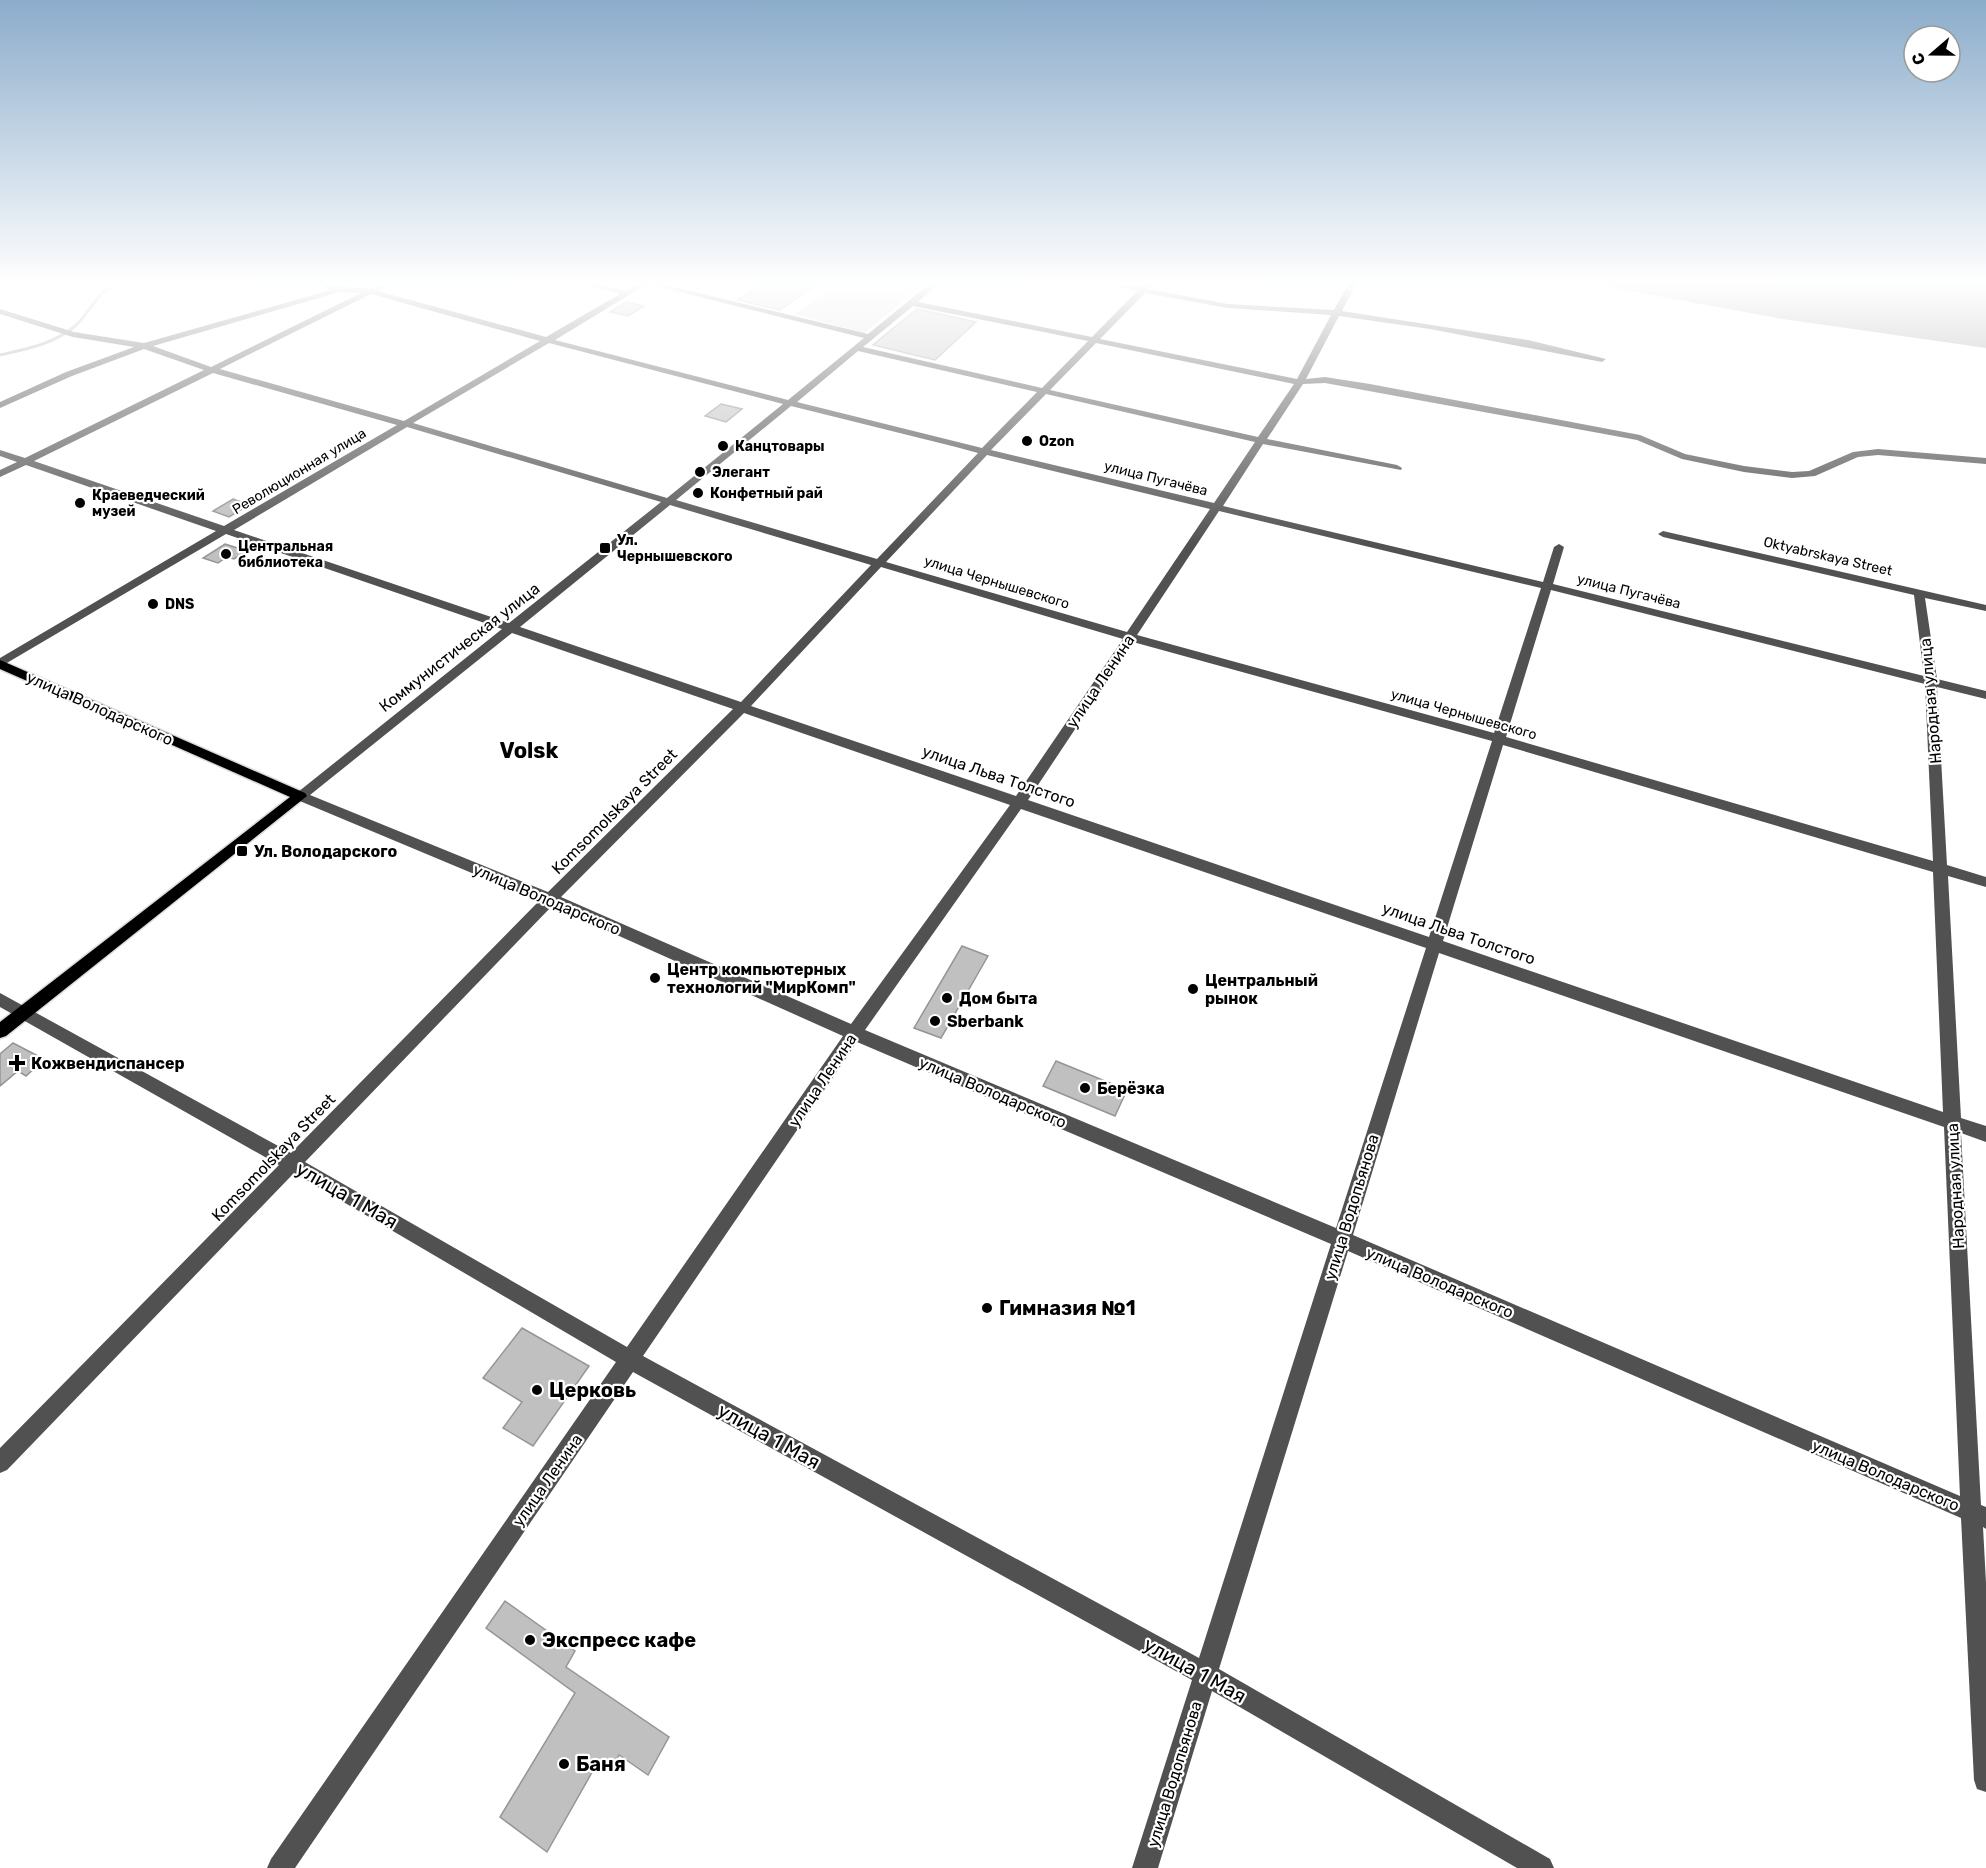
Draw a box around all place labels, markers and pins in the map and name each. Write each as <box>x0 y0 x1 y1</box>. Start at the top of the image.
place label: Ozon <box>1039 433 1074 450</box>
marker: Ozon <box>1020 434 1034 448</box>
place label: Канцтовары <box>735 438 825 455</box>
marker: Канцтовары <box>716 439 730 453</box>
place label: Элегант <box>712 464 770 481</box>
marker: Элегант <box>693 465 707 479</box>
place label: Конфетный рай <box>710 485 823 502</box>
marker: Конфетный рай <box>691 486 705 500</box>
place label: Краеведческий музей <box>92 487 205 520</box>
marker: Краеведческий музей <box>73 496 87 510</box>
place label: Ул. Чернышевского <box>617 532 733 565</box>
place label: Центральная библиотека <box>238 538 333 571</box>
marker: Ул. Чернышевского <box>598 541 612 555</box>
marker: Центральная библиотека <box>219 547 233 561</box>
place label: DNS <box>165 596 194 613</box>
marker: DNS <box>146 597 160 611</box>
place label: Ул. Володарского <box>254 842 397 861</box>
marker: Ул. Володарского <box>235 844 249 858</box>
place label: Центр компьютерных технологий "МирКомп" <box>667 960 856 997</box>
marker: Центр компьютерных технологий "МирКомп" <box>648 971 662 985</box>
place label: Центральный рынок <box>1205 971 1318 1008</box>
marker: Центральный рынок <box>1186 982 1200 996</box>
place label: Дом быта <box>959 989 1037 1008</box>
marker: Дом быта <box>940 991 954 1005</box>
place label: Sberbank <box>947 1012 1024 1031</box>
marker: Sberbank <box>928 1014 942 1028</box>
marker: Кожвендиспансер <box>8 1054 26 1072</box>
place label: Кожвендиспансер <box>31 1054 184 1073</box>
place label: Берёзка <box>1097 1079 1165 1098</box>
marker: Берёзка <box>1078 1081 1092 1095</box>
place label: Гимназия №1 <box>999 1296 1136 1320</box>
marker: Гимназия №1 <box>980 1301 994 1315</box>
place label: Церковь <box>549 1378 636 1402</box>
marker: Церковь <box>530 1383 544 1397</box>
place label: Экспресс кафе <box>542 1628 696 1652</box>
marker: Экспресс кафе <box>523 1633 537 1647</box>
place label: Баня <box>576 1752 626 1776</box>
marker: Баня <box>557 1757 571 1771</box>

